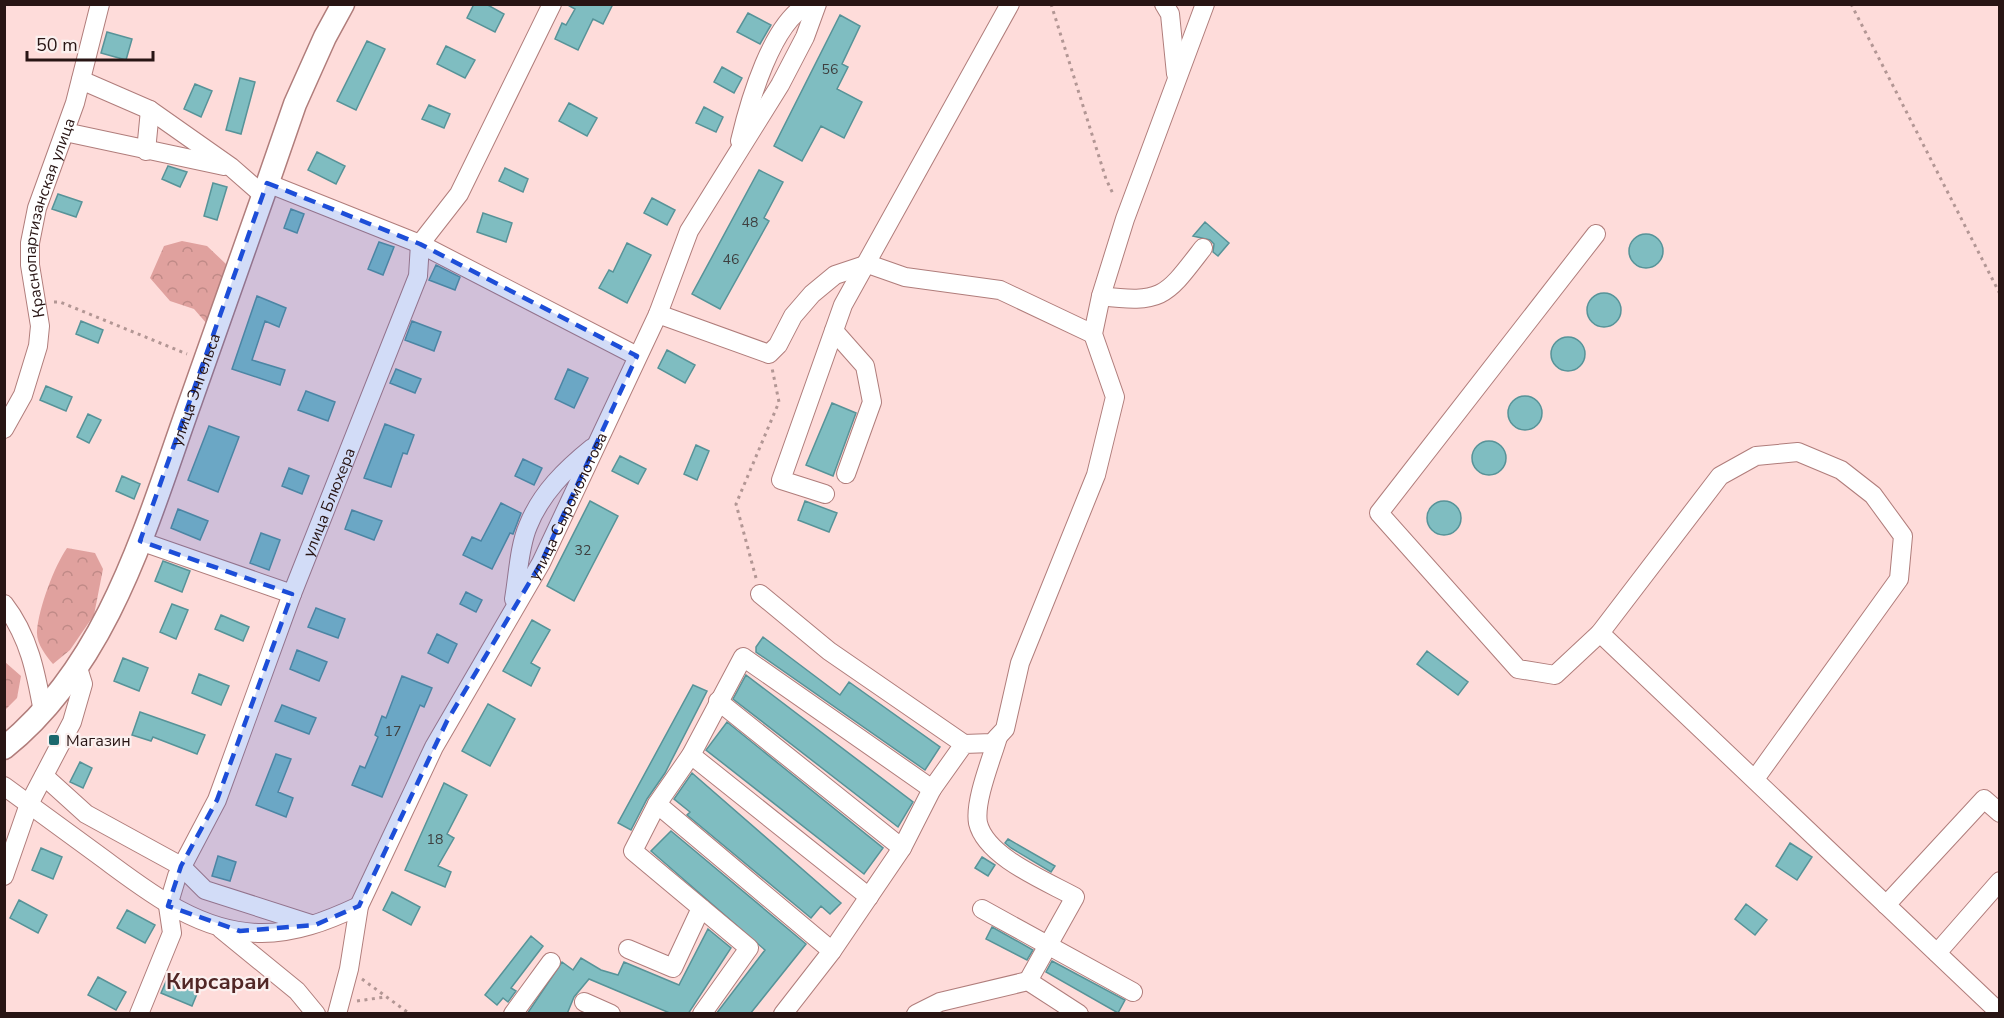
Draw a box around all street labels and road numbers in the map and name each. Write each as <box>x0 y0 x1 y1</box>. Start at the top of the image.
street label: Краснопартизанская улица <box>20 115 81 319</box>
street label: улица Энгельса <box>166 330 226 449</box>
street label: улица Сыромолотова <box>524 429 613 584</box>
street label: улица Блюхера <box>298 445 361 560</box>

